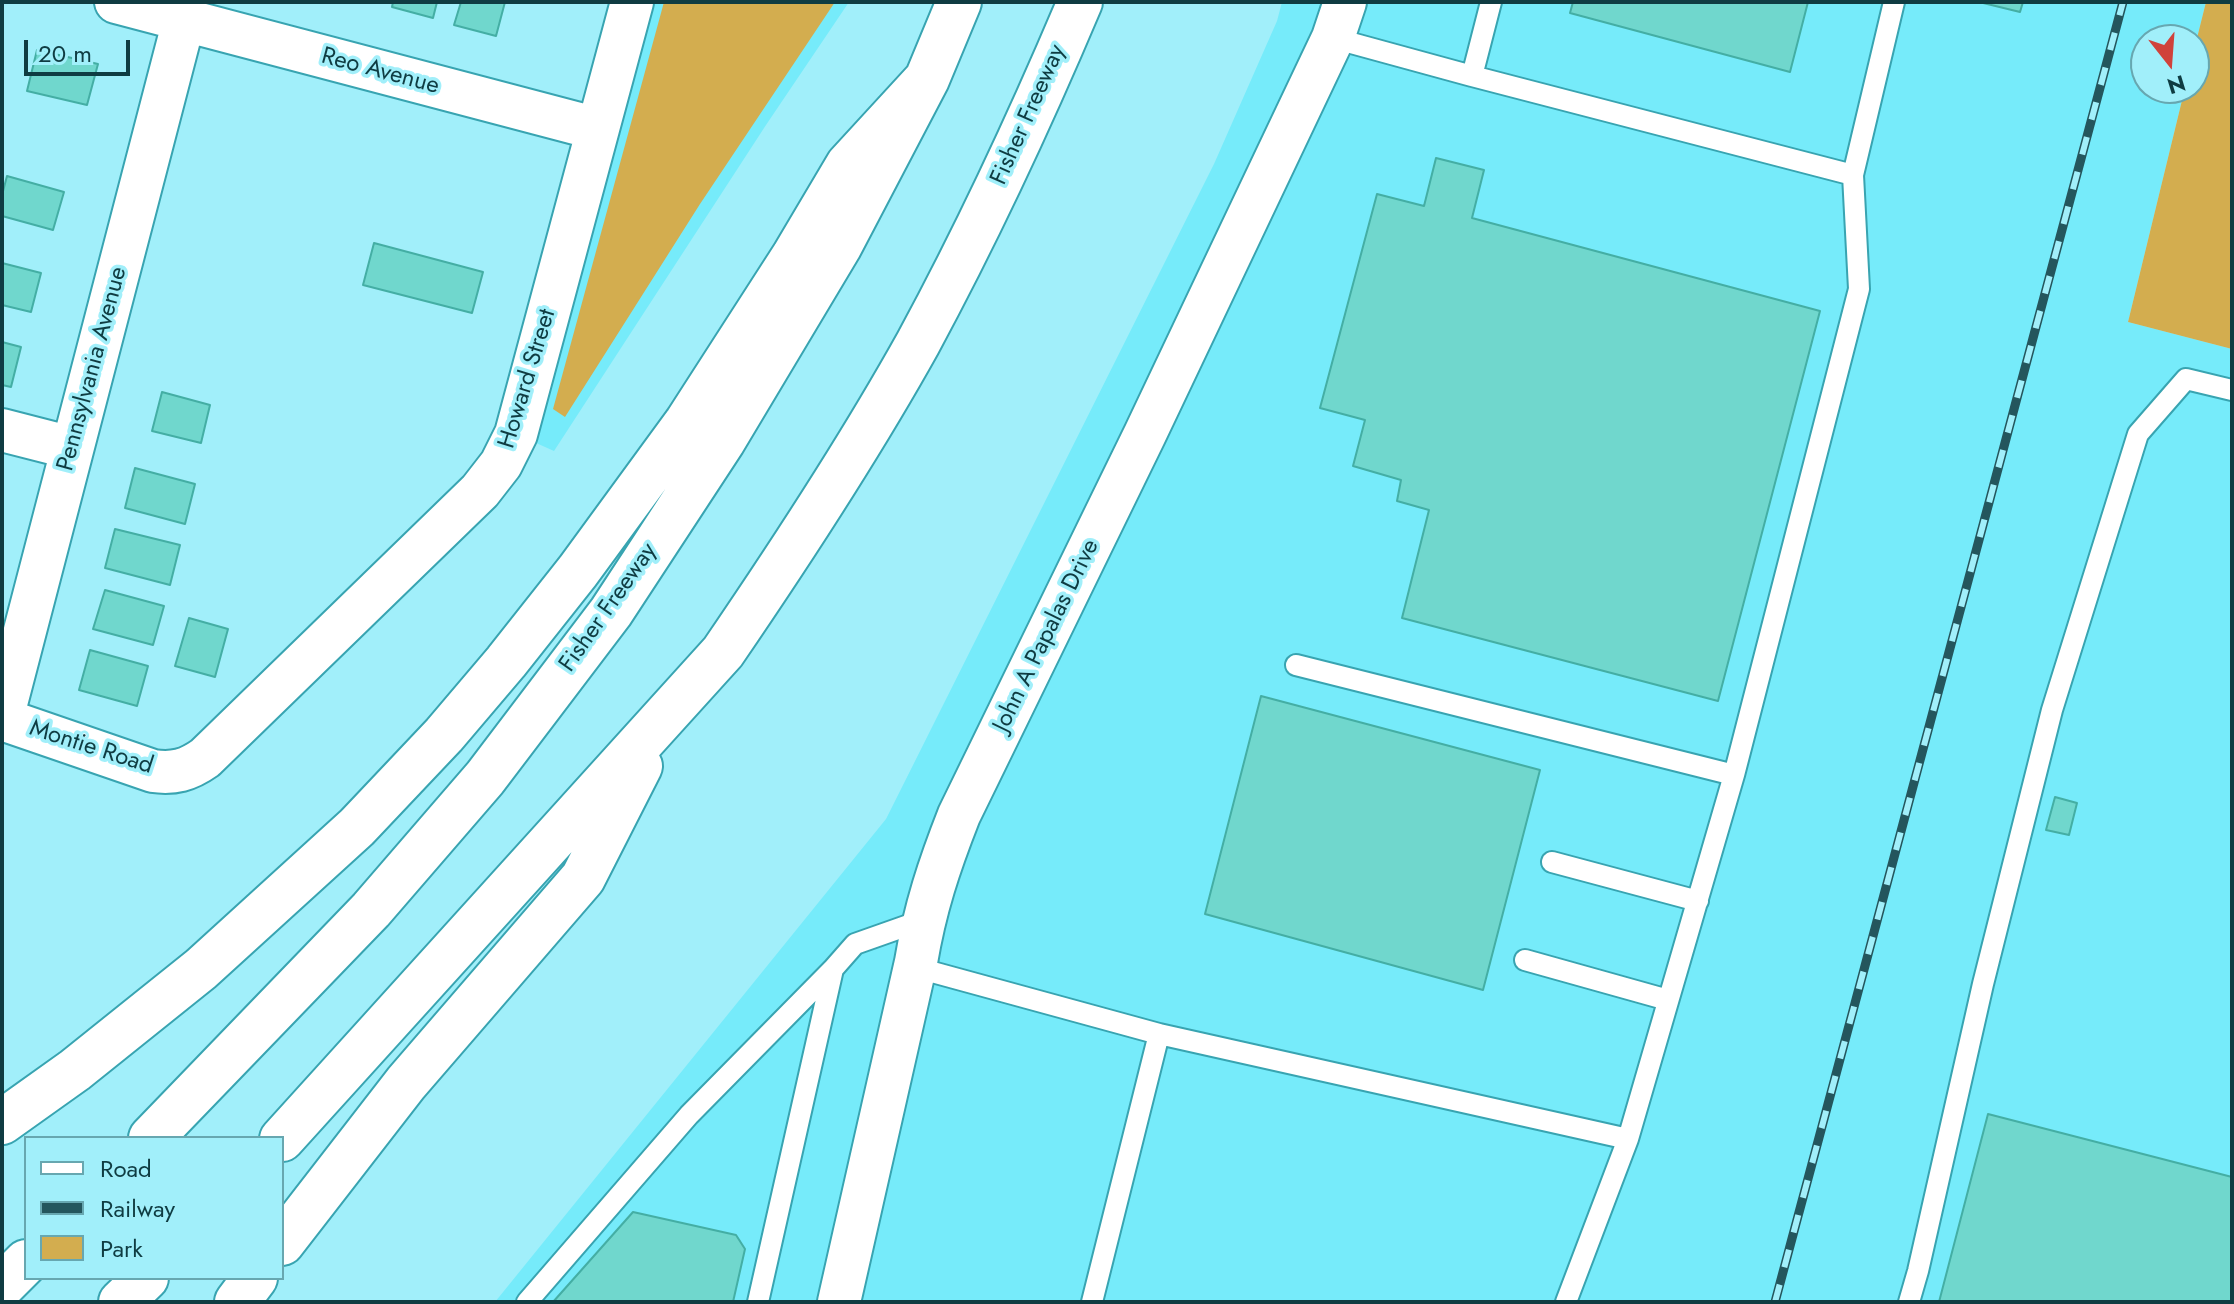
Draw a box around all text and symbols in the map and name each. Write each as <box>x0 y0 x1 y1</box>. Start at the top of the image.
scale bar <box>28 24 134 74</box>
north arrow <box>2130 24 2210 104</box>
text: 20 m <box>38 36 92 71</box>
street label: Fisher Freeway <box>985 40 1073 190</box>
street label: Reo Avenue <box>318 42 442 102</box>
text: N <box>2163 67 2189 103</box>
street label: Pennsylvania Avenue <box>52 264 134 474</box>
street label: Howard Street <box>493 306 563 452</box>
street label: John A Papalas Drive <box>988 535 1106 737</box>
street label: Fisher Freeway <box>554 538 664 678</box>
street label: Montie Road <box>25 714 157 782</box>
legend <box>24 1136 284 1280</box>
text: Road <box>100 1151 152 1186</box>
text: Railway <box>100 1191 175 1226</box>
text: Park <box>100 1231 143 1266</box>

